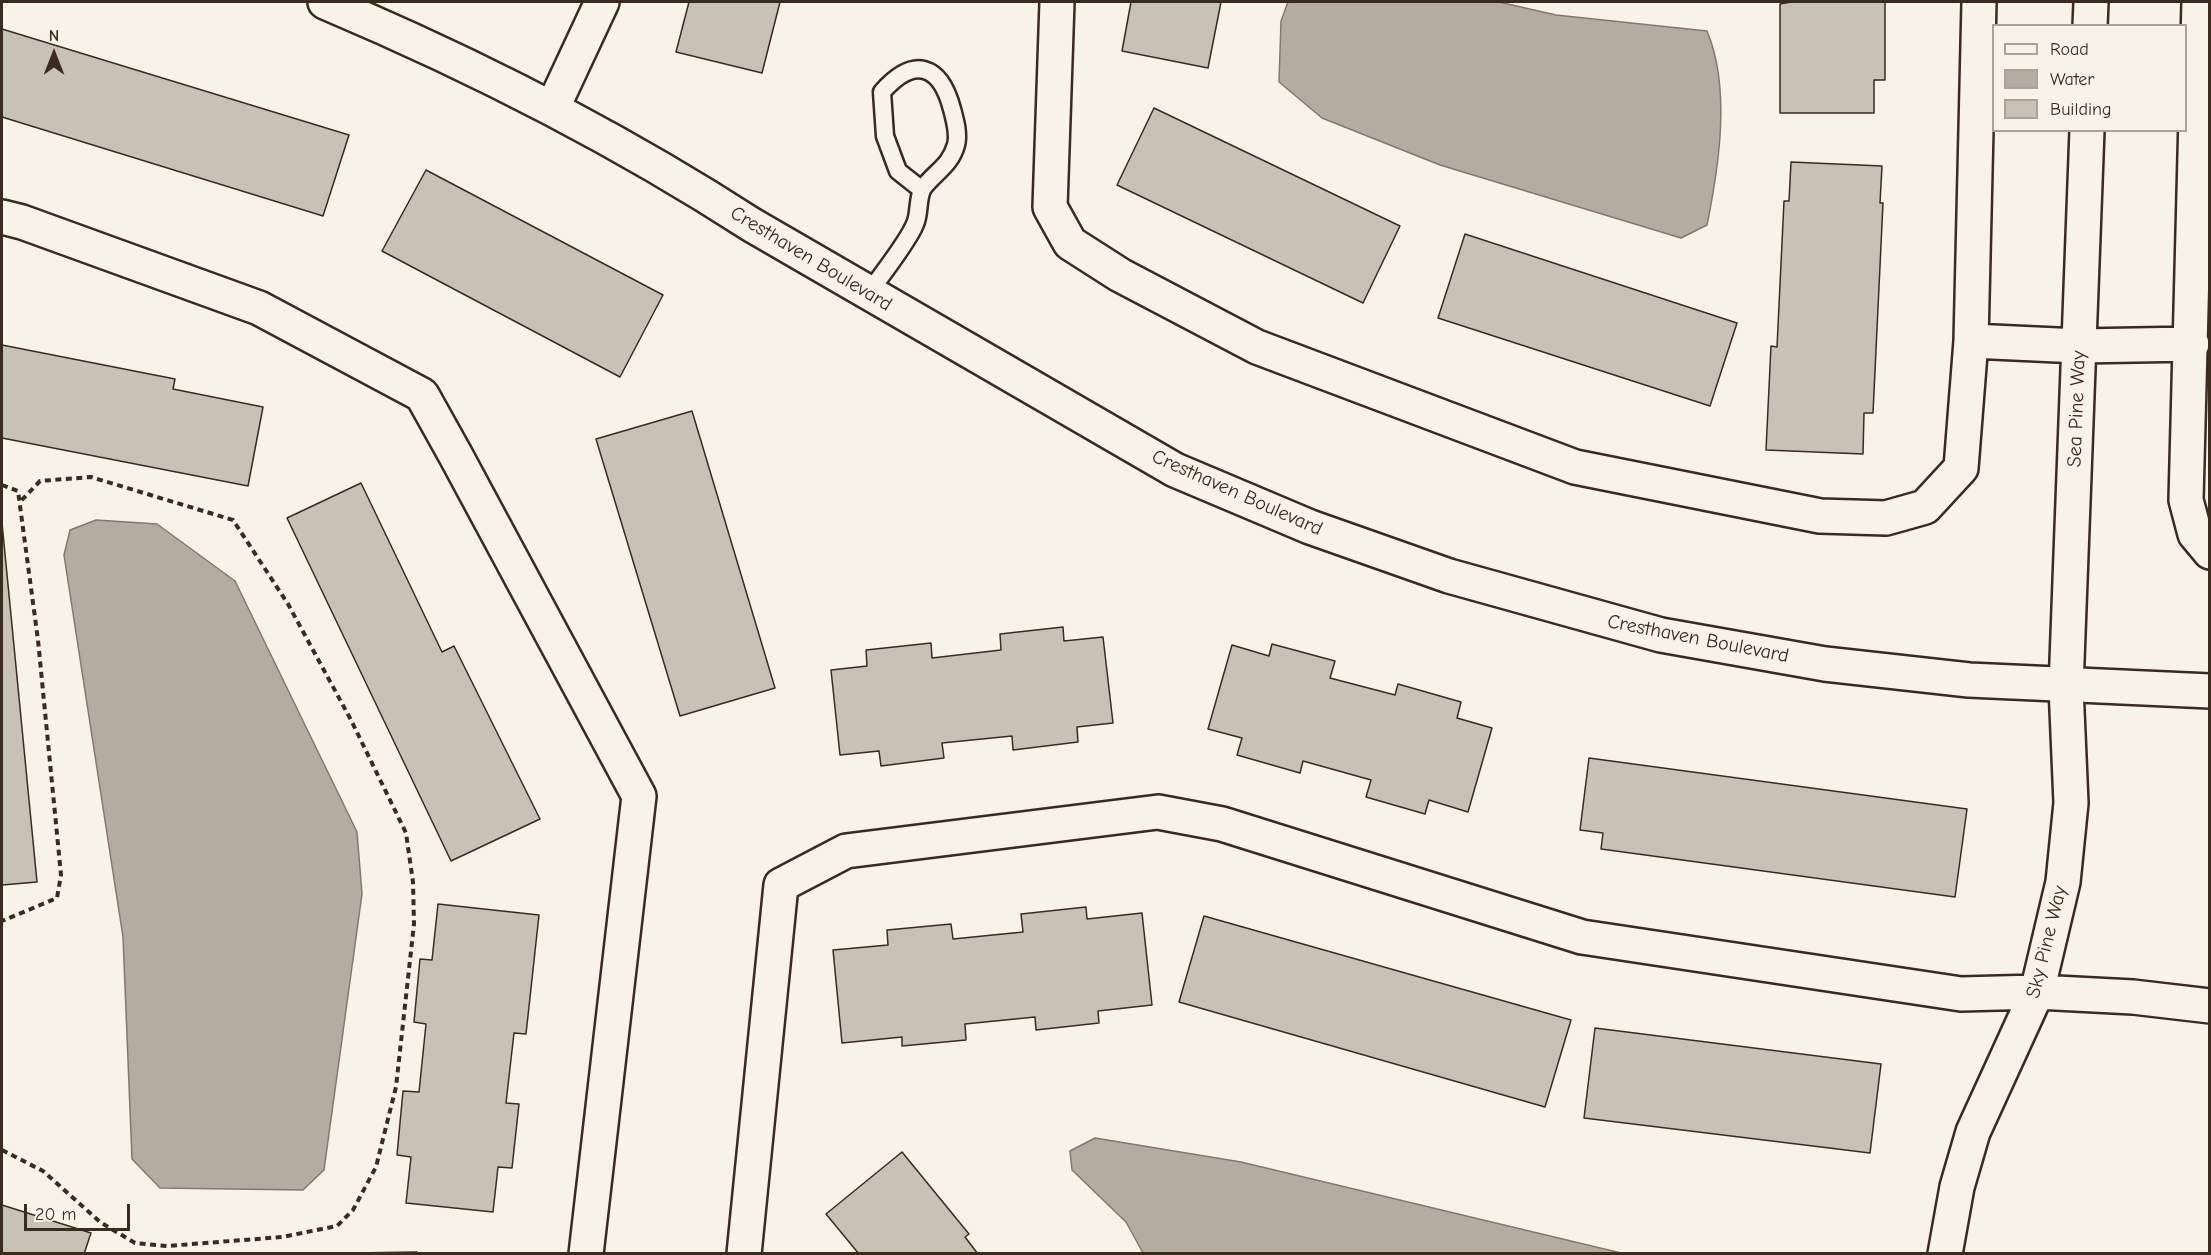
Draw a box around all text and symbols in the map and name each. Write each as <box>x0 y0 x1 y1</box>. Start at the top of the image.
north arrow <box>24 24 84 84</box>
legend <box>1992 24 2187 132</box>
text: N <box>49 27 59 45</box>
text: Road <box>2050 39 2089 60</box>
text: Water <box>2050 69 2094 90</box>
text: Building <box>2050 99 2112 120</box>
street label: Cresthaven Boulevard <box>726 201 896 317</box>
street label: Sea Pine Way <box>2063 350 2091 468</box>
street label: Cresthaven Boulevard <box>1148 445 1326 541</box>
street label: Cresthaven Boulevard <box>1605 610 1791 668</box>
street label: Sky Pine Way <box>2021 883 2073 1001</box>
scale bar <box>27 1192 134 1230</box>
text: 20 m <box>35 1204 76 1225</box>

